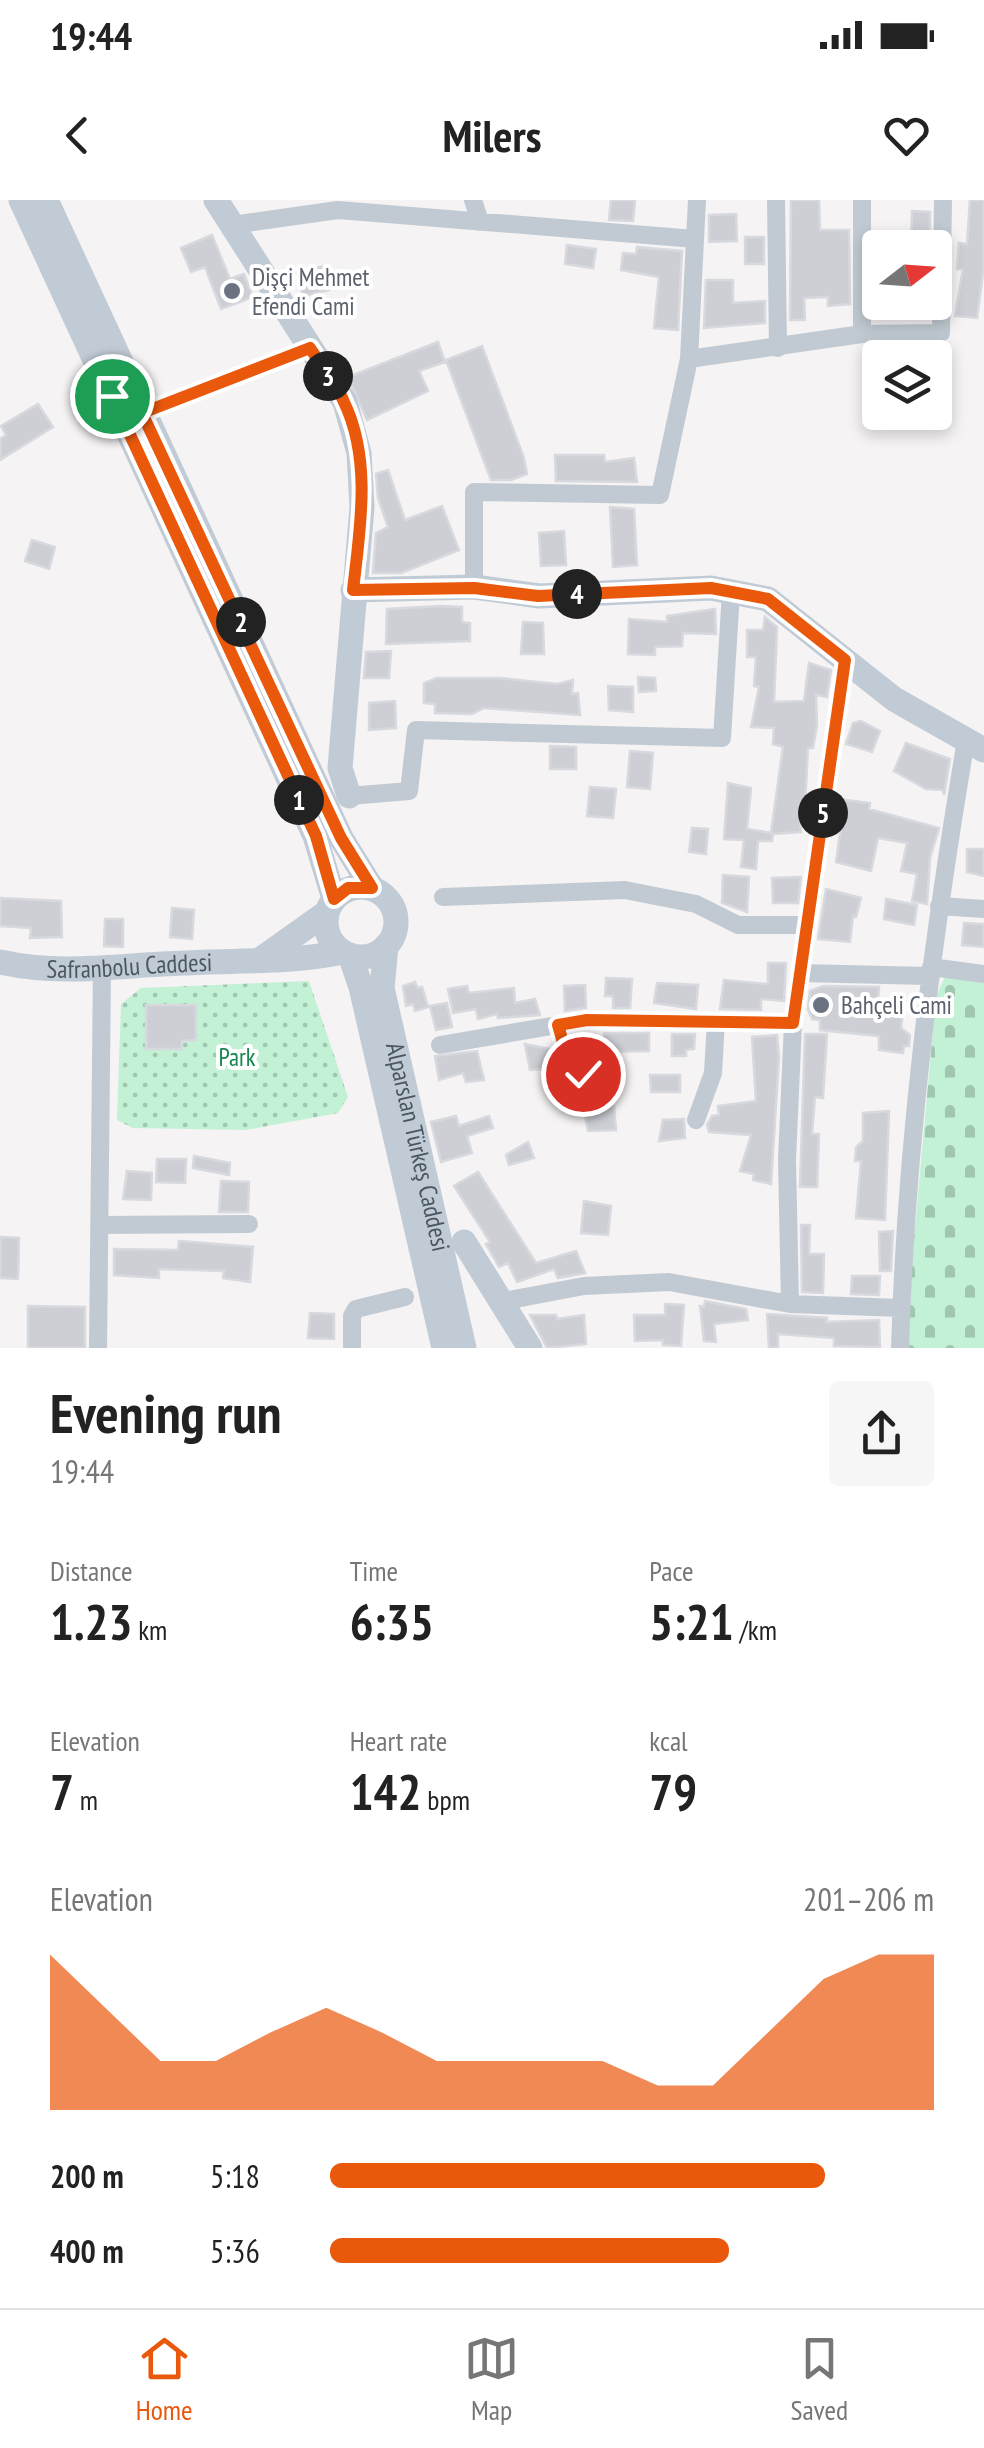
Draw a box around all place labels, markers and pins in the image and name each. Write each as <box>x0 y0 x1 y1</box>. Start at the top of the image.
place label: Dişçi Mehmet Efendi Cami <box>252 261 369 322</box>
marker: Dişçi Mehmet Efendi Cami <box>221 280 243 302</box>
pin: 3 <box>303 351 353 401</box>
pin <box>70 354 155 439</box>
pin: 4 <box>552 569 602 619</box>
pin: 2 <box>216 597 266 647</box>
pin: 1 <box>274 775 324 825</box>
pin: 5 <box>798 788 848 838</box>
place label: Bahçeli Cami <box>841 989 952 1021</box>
marker: Bahçeli Cami <box>810 994 832 1016</box>
pin <box>541 1032 626 1117</box>

